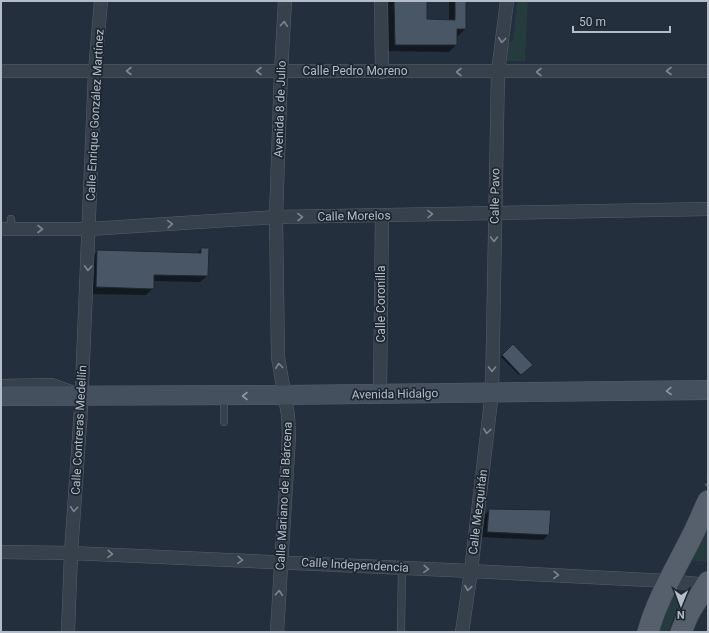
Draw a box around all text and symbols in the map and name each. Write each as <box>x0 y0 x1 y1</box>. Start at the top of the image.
scale bar <box>573 8 670 34</box>
text: 50 m <box>579 15 606 29</box>
one-way arrow <box>279 21 288 27</box>
street label: Calle Enrique González Martínez <box>84 29 107 201</box>
one-way arrow <box>498 37 507 43</box>
street label: Avenida 8 de Julio <box>271 60 289 158</box>
street label: Calle Pedro Moreno <box>302 64 408 78</box>
one-way arrow <box>126 67 132 75</box>
one-way arrow <box>256 67 262 75</box>
one-way arrow <box>536 67 542 76</box>
one-way arrow <box>666 67 672 75</box>
one-way arrow <box>456 68 462 76</box>
street label: Calle Pavo <box>488 168 502 224</box>
street label: Calle Morelos <box>317 208 391 224</box>
one-way arrow <box>427 210 433 218</box>
one-way arrow <box>297 213 303 221</box>
one-way arrow <box>167 219 173 228</box>
one-way arrow <box>37 225 43 233</box>
one-way arrow <box>490 236 498 242</box>
one-way arrow <box>83 265 92 271</box>
street label: Calle Coronilla <box>374 266 388 342</box>
one-way arrow <box>275 363 284 369</box>
street label: Calle Contreras Medellín <box>69 365 89 495</box>
one-way arrow <box>488 366 496 372</box>
street label: Avenida Hidalgo <box>352 386 439 402</box>
one-way arrow <box>666 386 672 395</box>
one-way arrow <box>242 392 248 400</box>
street label: Calle Mariano de la Bárcena <box>273 421 295 571</box>
one-way arrow <box>483 428 492 434</box>
street label: Calle Mezquitán <box>466 469 490 555</box>
one-way arrow <box>70 506 79 512</box>
one-way arrow <box>107 550 113 559</box>
street label: Calle Independencia <box>301 555 409 575</box>
one-way arrow <box>237 556 243 564</box>
one-way arrow <box>423 564 429 573</box>
one-way arrow <box>553 571 559 580</box>
one-way arrow <box>464 585 473 591</box>
north arrow <box>661 585 701 625</box>
one-way arrow <box>275 590 284 596</box>
text: N <box>677 608 685 621</box>

